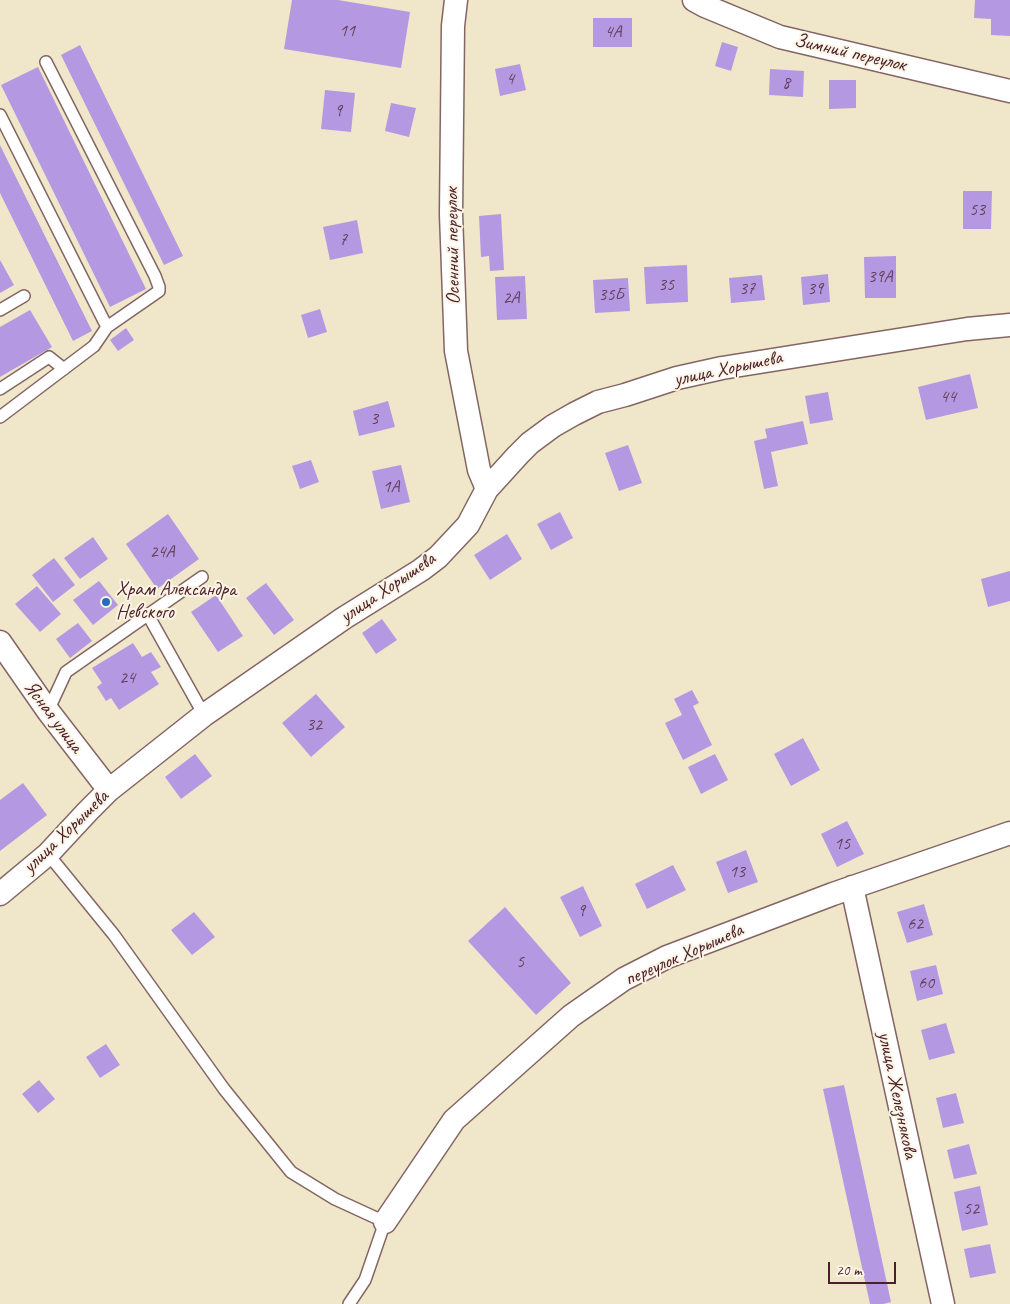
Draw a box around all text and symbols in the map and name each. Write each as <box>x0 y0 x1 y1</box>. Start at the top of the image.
house number: 11 <box>339 20 355 42</box>
house number: 4А <box>604 21 622 43</box>
street label: Зимний переулок <box>792 28 908 78</box>
house number: 4 <box>506 68 514 90</box>
house number: 8 <box>782 72 790 94</box>
house number: 9 <box>334 100 342 122</box>
street label: Осенний переулок <box>440 187 466 305</box>
house number: 53 <box>969 199 985 221</box>
house number: 7 <box>339 229 347 251</box>
house number: 39А <box>867 266 893 288</box>
house number: 35 <box>658 274 674 296</box>
house number: 37 <box>739 278 755 300</box>
house number: 39 <box>807 278 823 300</box>
house number: 35Б <box>598 284 624 306</box>
house number: 2А <box>502 287 520 309</box>
street label: улица Хорышева <box>672 346 784 392</box>
house number: 44 <box>940 386 956 408</box>
house number: 3 <box>370 408 378 430</box>
house number: 1А <box>382 476 400 498</box>
house number: 24А <box>149 541 175 563</box>
street label: улица Хорышева <box>336 547 440 629</box>
place label: Храм Александра Невского <box>116 578 236 625</box>
marker: Храм Александра Невского <box>100 596 112 608</box>
house number: 24 <box>119 667 135 689</box>
street label: Ясная улица <box>18 676 88 758</box>
house number: 32 <box>306 714 322 736</box>
street label: улица Хорышева <box>18 785 114 879</box>
house number: 15 <box>834 833 850 855</box>
house number: 13 <box>729 861 745 883</box>
house number: 9 <box>577 900 585 922</box>
house number: 62 <box>907 913 923 935</box>
street label: переулок Хорышева <box>621 918 747 992</box>
house number: 5 <box>516 951 524 973</box>
house number: 60 <box>918 972 934 994</box>
street label: улица Железнякова <box>872 1029 922 1161</box>
house number: 52 <box>963 1198 979 1220</box>
scale bar <box>830 1252 898 1284</box>
text: 20 m <box>836 1261 862 1280</box>

